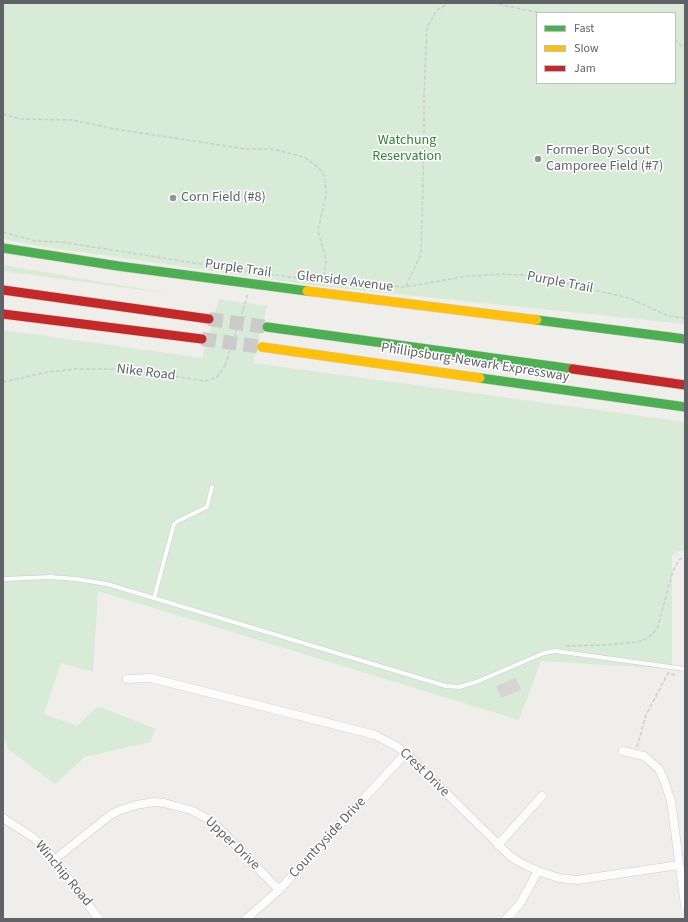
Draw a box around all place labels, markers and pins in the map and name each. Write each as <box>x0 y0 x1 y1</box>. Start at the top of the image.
place label: Former Boy Scout Camporee Field (#7) <box>546 143 663 176</box>
marker: Former Boy Scout Camporee Field (#7) <box>533 154 543 164</box>
place label: Corn Field (#8) <box>181 190 266 206</box>
marker: Corn Field (#8) <box>168 193 178 203</box>

